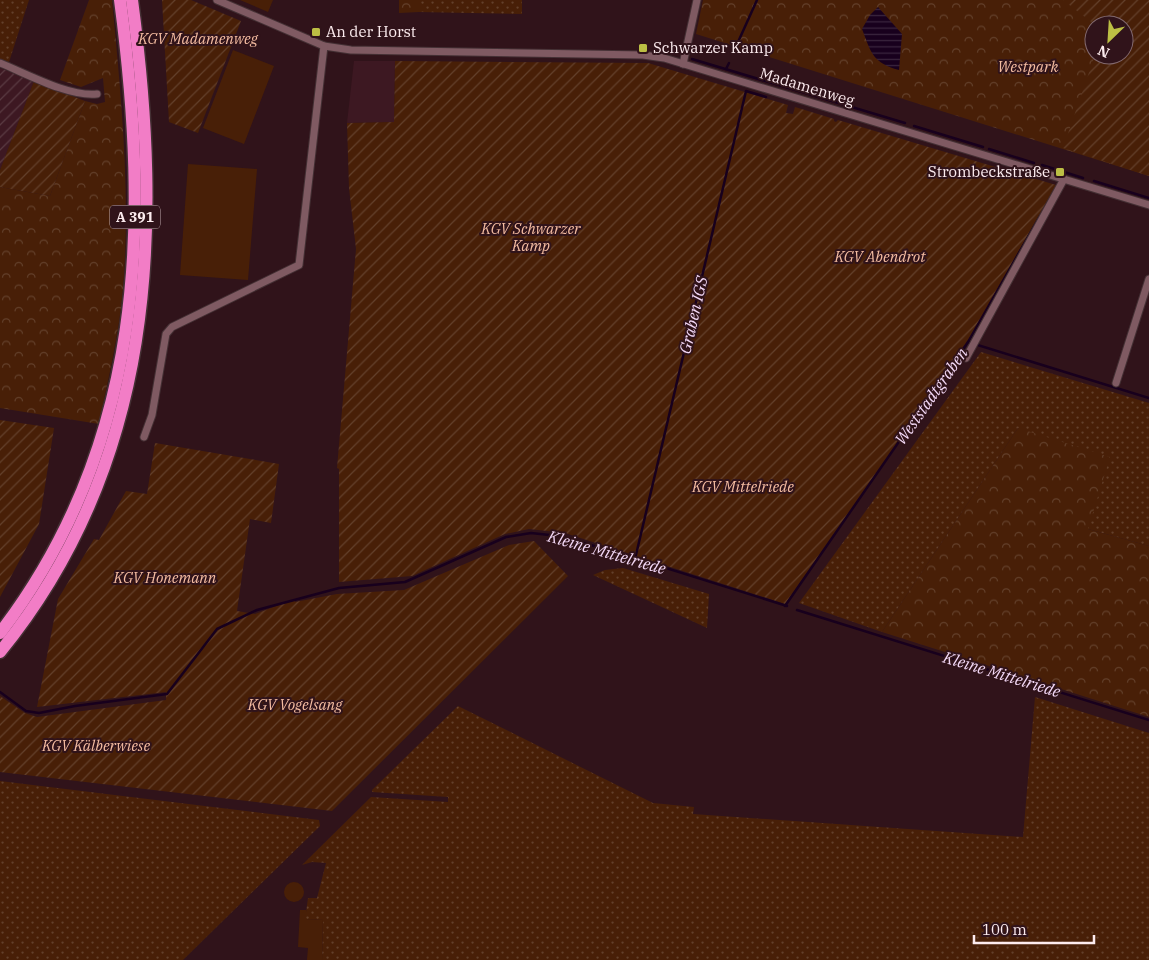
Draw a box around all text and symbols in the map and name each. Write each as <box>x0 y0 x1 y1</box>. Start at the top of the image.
north arrow <box>1084 15 1134 65</box>
place label: An der Horst <box>326 22 416 41</box>
marker: An der Horst <box>310 26 322 38</box>
park label: KGV Madamenweg <box>137 29 259 48</box>
place label: Schwarzer Kamp <box>653 38 773 57</box>
text: N <box>1095 41 1112 62</box>
marker: Schwarzer Kamp <box>637 42 649 54</box>
park label: Westpark <box>998 57 1059 76</box>
street label: Madamenweg <box>757 63 857 110</box>
place label: Strombeckstraße <box>928 162 1050 181</box>
marker: Strombeckstraße <box>1054 166 1066 178</box>
road number: A 391 <box>110 206 160 228</box>
park label: KGV Schwarzer Kamp <box>480 219 581 255</box>
park label: KGV Abendrot <box>833 247 926 266</box>
water label: Graben IGS <box>674 273 712 356</box>
water label: Weststadtgraben <box>890 344 972 448</box>
park label: KGV Mittelriede <box>691 477 794 496</box>
water label: Kleine Mittelriede <box>545 525 668 578</box>
park label: KGV Honemann <box>113 568 217 587</box>
water label: Kleine Mittelriede <box>940 646 1063 701</box>
park label: KGV Vogelsang <box>247 695 343 714</box>
park label: KGV Kälberwiese <box>41 736 150 755</box>
scale bar <box>974 912 1094 944</box>
text: 100 m <box>982 920 1027 939</box>

